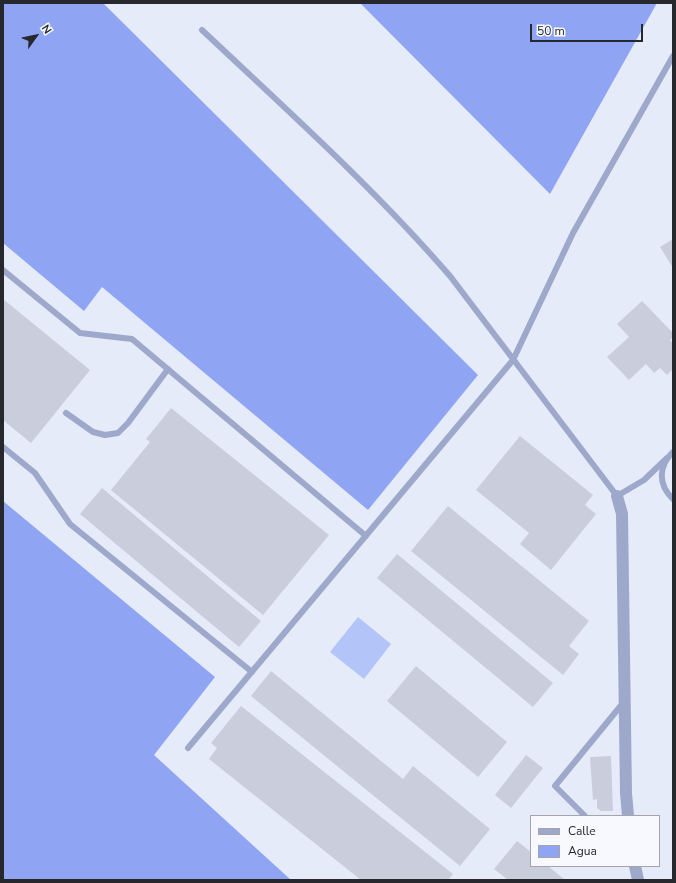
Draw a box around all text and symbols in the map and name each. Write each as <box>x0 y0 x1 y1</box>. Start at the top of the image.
north arrow <box>16 16 56 56</box>
scale bar <box>532 16 645 42</box>
text: N <box>38 22 55 37</box>
text: 50 m <box>537 23 565 39</box>
legend <box>530 815 660 867</box>
text: Calle <box>568 823 596 839</box>
text: Agua <box>568 843 597 859</box>

